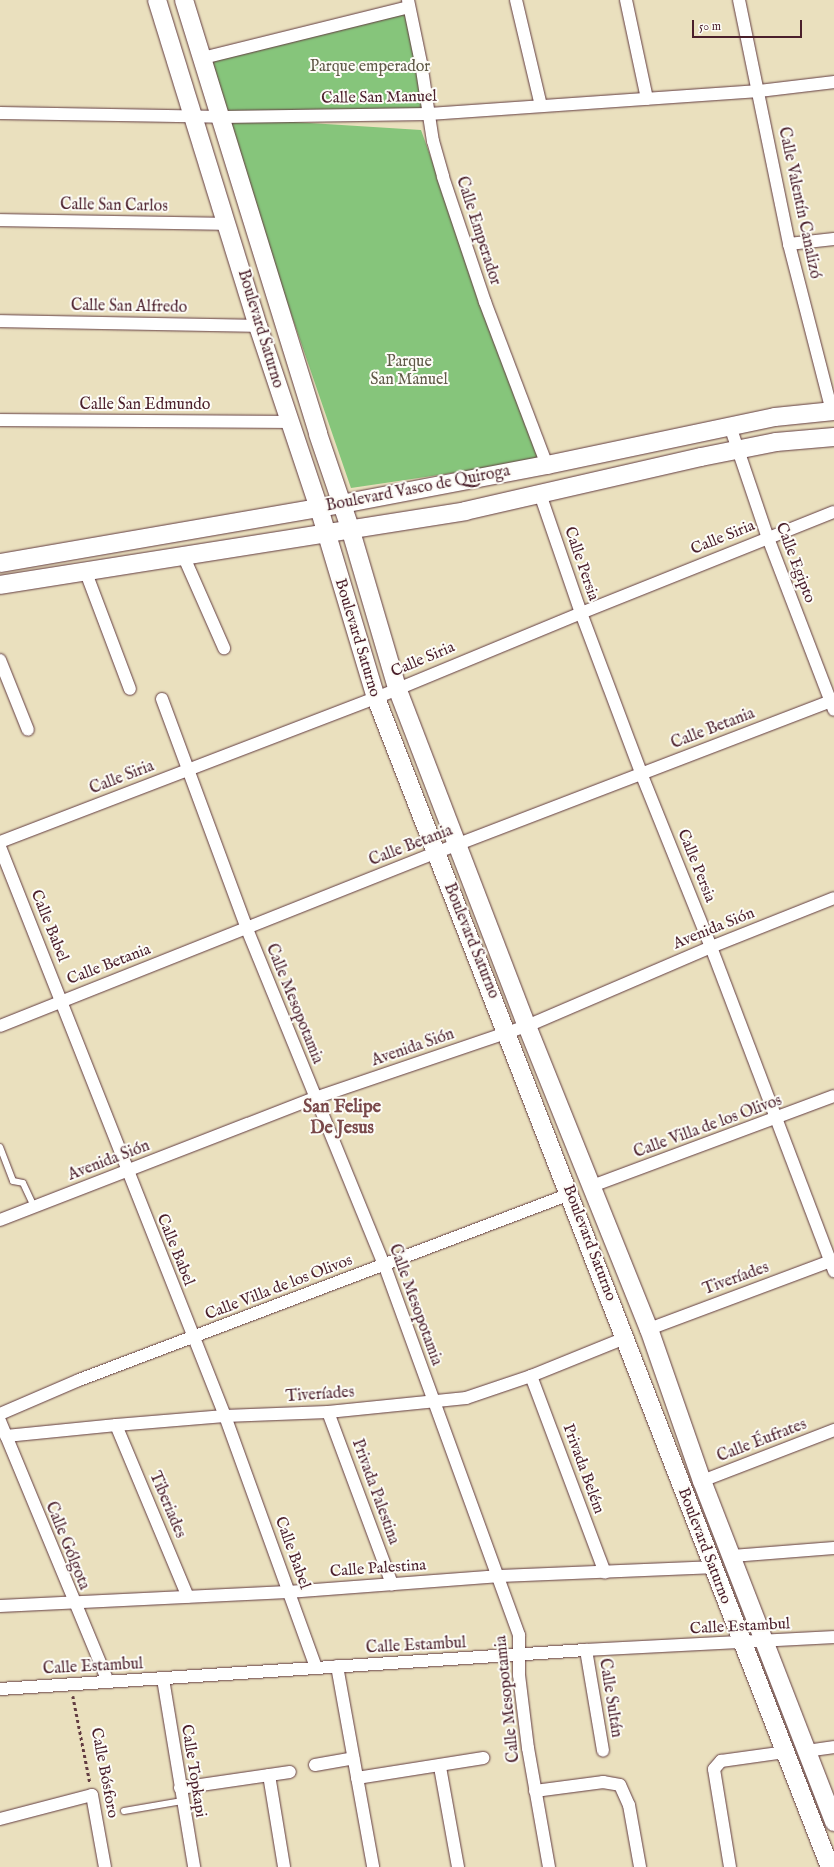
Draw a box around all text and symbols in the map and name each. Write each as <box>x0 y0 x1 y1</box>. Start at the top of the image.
scale bar <box>694 12 804 38</box>
text: 50 m <box>699 19 721 34</box>
park label: Parque emperador <box>310 57 430 77</box>
street label: Calle San Manuel <box>321 87 437 109</box>
street label: Calle Valentín Canalizó <box>774 125 824 281</box>
street label: Calle Emperador <box>451 174 505 288</box>
street label: Calle San Carlos <box>60 195 168 217</box>
street label: Boulevard Saturno <box>233 267 287 391</box>
street label: Calle San Alfredo <box>71 296 187 318</box>
park label: Parque San Manuel <box>370 352 448 390</box>
street label: Calle San Edmundo <box>80 395 210 415</box>
street label: Boulevard Vasco de Quiroga <box>324 462 512 516</box>
street label: Calle Siria <box>688 516 758 560</box>
street label: Calle Egipto <box>771 520 819 606</box>
street label: Calle Persia <box>559 524 603 604</box>
street label: Boulevard Saturno <box>330 576 384 700</box>
street label: Calle Siria <box>388 638 458 682</box>
street label: Calle Betania <box>669 704 757 754</box>
street label: Calle Siria <box>87 757 157 799</box>
street label: Calle Betania <box>367 821 455 871</box>
street label: Calle Persia <box>673 827 719 905</box>
street label: Boulevard Saturno <box>439 880 503 1002</box>
street label: Calle Babel <box>26 887 72 965</box>
street label: Avenida Sión <box>671 904 757 954</box>
street label: Calle Betania <box>65 940 153 990</box>
street label: Calle Mesopotamia <box>261 941 327 1067</box>
street label: Avenida Sión <box>369 1025 457 1071</box>
street label: Calle Villa de los Olivos <box>631 1091 785 1163</box>
district label: San Felipe De Jesus <box>303 1098 381 1140</box>
street label: Avenida Sión <box>65 1137 153 1185</box>
street label: Boulevard Saturno <box>558 1182 620 1304</box>
street label: Calle Babel <box>152 1211 198 1289</box>
street label: Calle Mesopotamia <box>384 1242 446 1368</box>
street label: Calle Villa de los Olivos <box>203 1251 355 1325</box>
street label: Tiveríades <box>700 1258 772 1300</box>
street label: Tiveríades <box>285 1383 355 1407</box>
street label: Calle Éufrates <box>715 1415 809 1467</box>
street label: Privada Belém <box>558 1421 608 1517</box>
street label: Privada Palestina <box>347 1437 403 1547</box>
street label: Tiberiades <box>144 1469 190 1541</box>
street label: Boulevard Saturno <box>673 1485 735 1607</box>
street label: Calle Gólgota <box>41 1499 93 1593</box>
street label: Calle Babel <box>270 1514 314 1592</box>
street label: Calle Palestina <box>329 1556 427 1582</box>
street label: Calle Estambul <box>689 1615 791 1639</box>
street label: Calle Estambul <box>365 1634 467 1658</box>
street label: Calle Mesopotamia <box>492 1635 524 1763</box>
street label: Calle Estambul <box>42 1655 144 1679</box>
street label: Calle Sultán <box>594 1657 626 1739</box>
street label: Calle Topkapi <box>176 1723 210 1819</box>
street label: Calle Bósforo <box>86 1726 122 1820</box>

